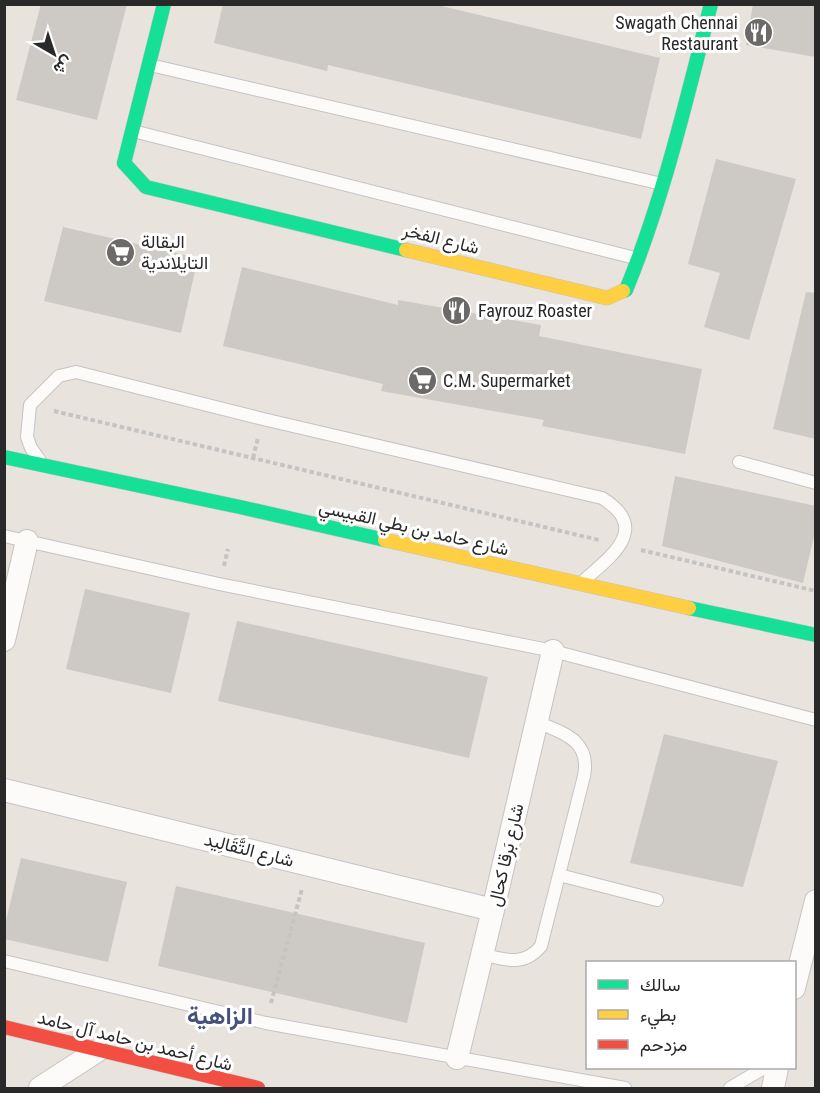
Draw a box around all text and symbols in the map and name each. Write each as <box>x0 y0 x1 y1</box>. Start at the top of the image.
place label: Swagath Chennai Restaurant <box>615 12 738 54</box>
restaurant icon: Swagath Chennai Restaurant <box>743 17 775 49</box>
north arrow <box>24 24 84 84</box>
text: ش <box>50 52 77 79</box>
street label: شارع الفخر <box>399 219 481 260</box>
place label: البقالة التايلاندية <box>141 231 208 273</box>
supermarket icon: البقالة التايلاندية <box>104 236 136 268</box>
restaurant icon: Fayrouz Roaster <box>441 295 473 327</box>
place label: Fayrouz Roaster <box>478 300 593 321</box>
supermarket icon: C.M. Supermarket <box>406 365 438 397</box>
place label: C.M. Supermarket <box>443 370 571 391</box>
street label: شارع حامد بن بطي القبيسي <box>316 495 511 564</box>
street label: شارع بَرقا كحال <box>483 801 529 909</box>
street label: شارع التَّقَالِيد <box>202 828 296 873</box>
legend <box>586 961 796 1069</box>
text: سالك <box>640 974 680 995</box>
district label: الزاهية <box>187 1002 253 1031</box>
text: بطيء <box>640 1004 676 1030</box>
street label: شارع أحمد بن حامد آل حامد <box>35 1006 235 1077</box>
text: مزدحم <box>640 1034 687 1057</box>

